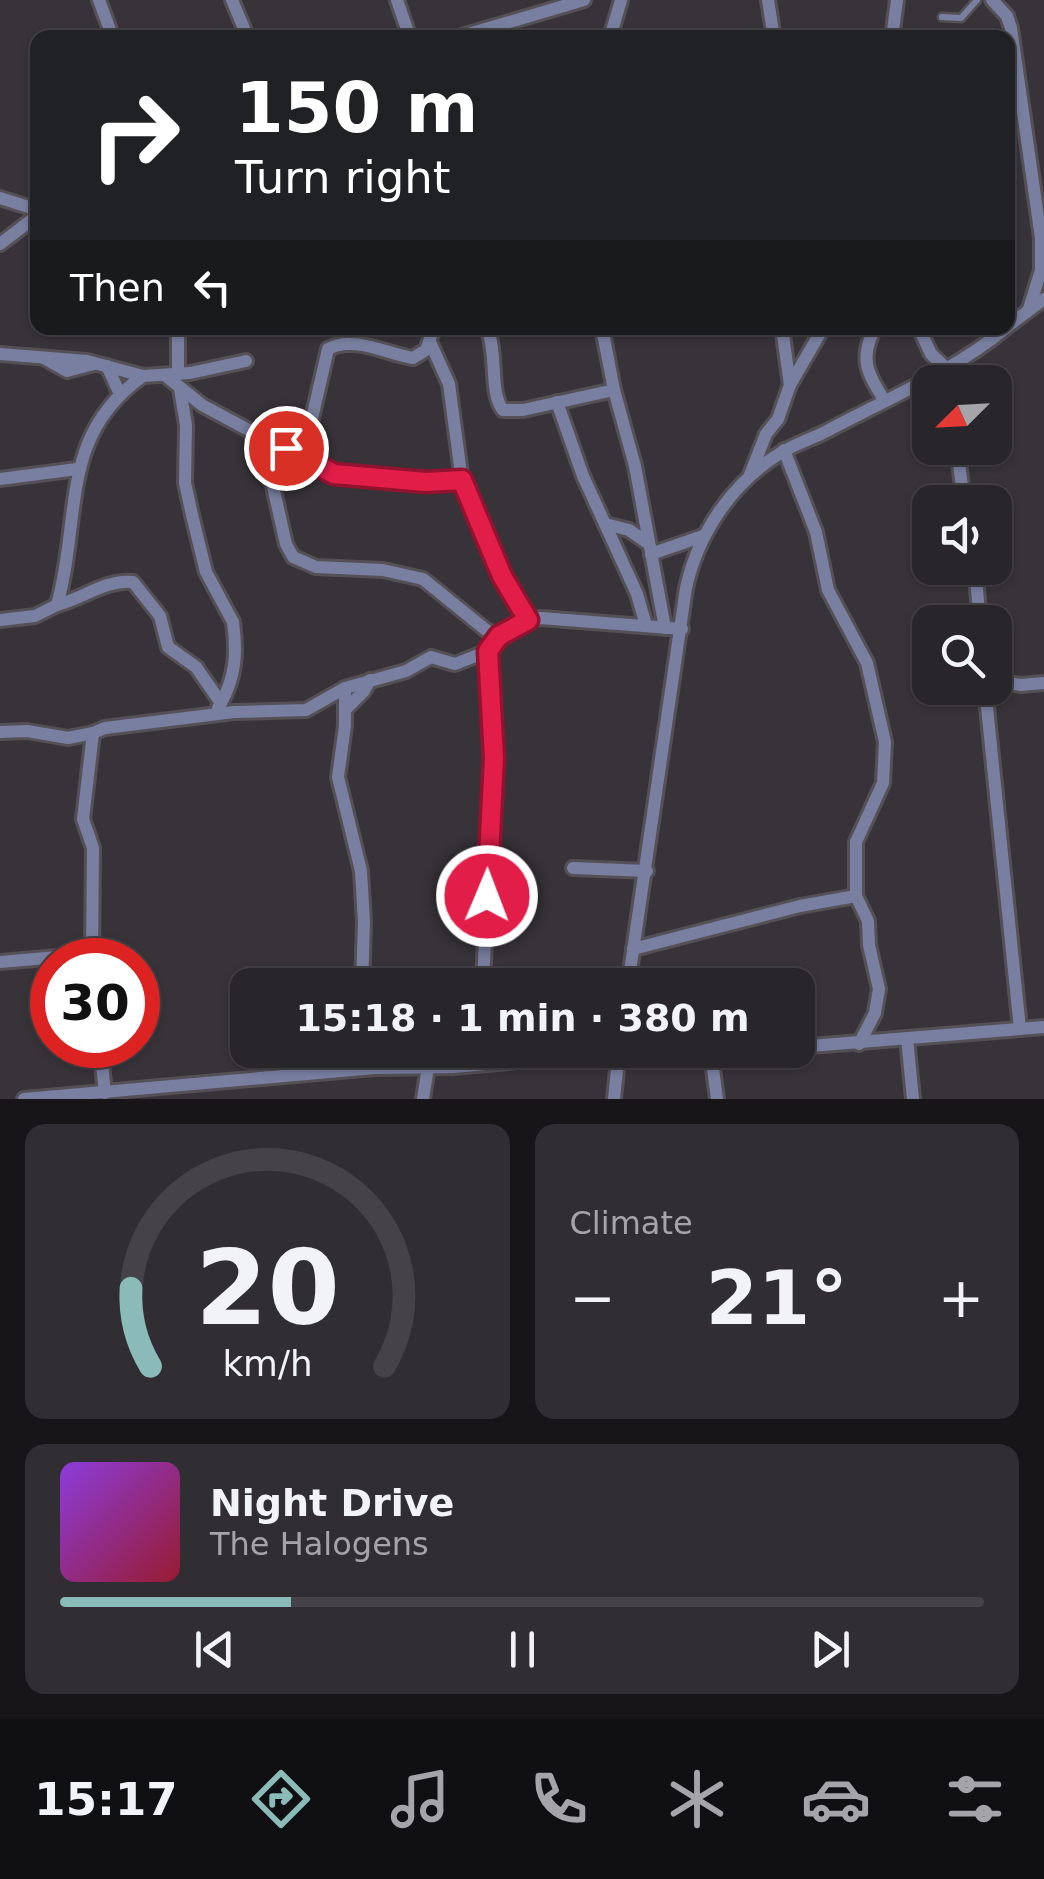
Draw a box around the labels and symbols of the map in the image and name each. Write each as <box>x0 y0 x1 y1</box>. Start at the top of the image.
north arrow <box>912 365 1012 465</box>
pin <box>244 406 329 491</box>
position arrow <box>435 844 539 948</box>
speed limit sign: 30 <box>30 938 160 1068</box>

